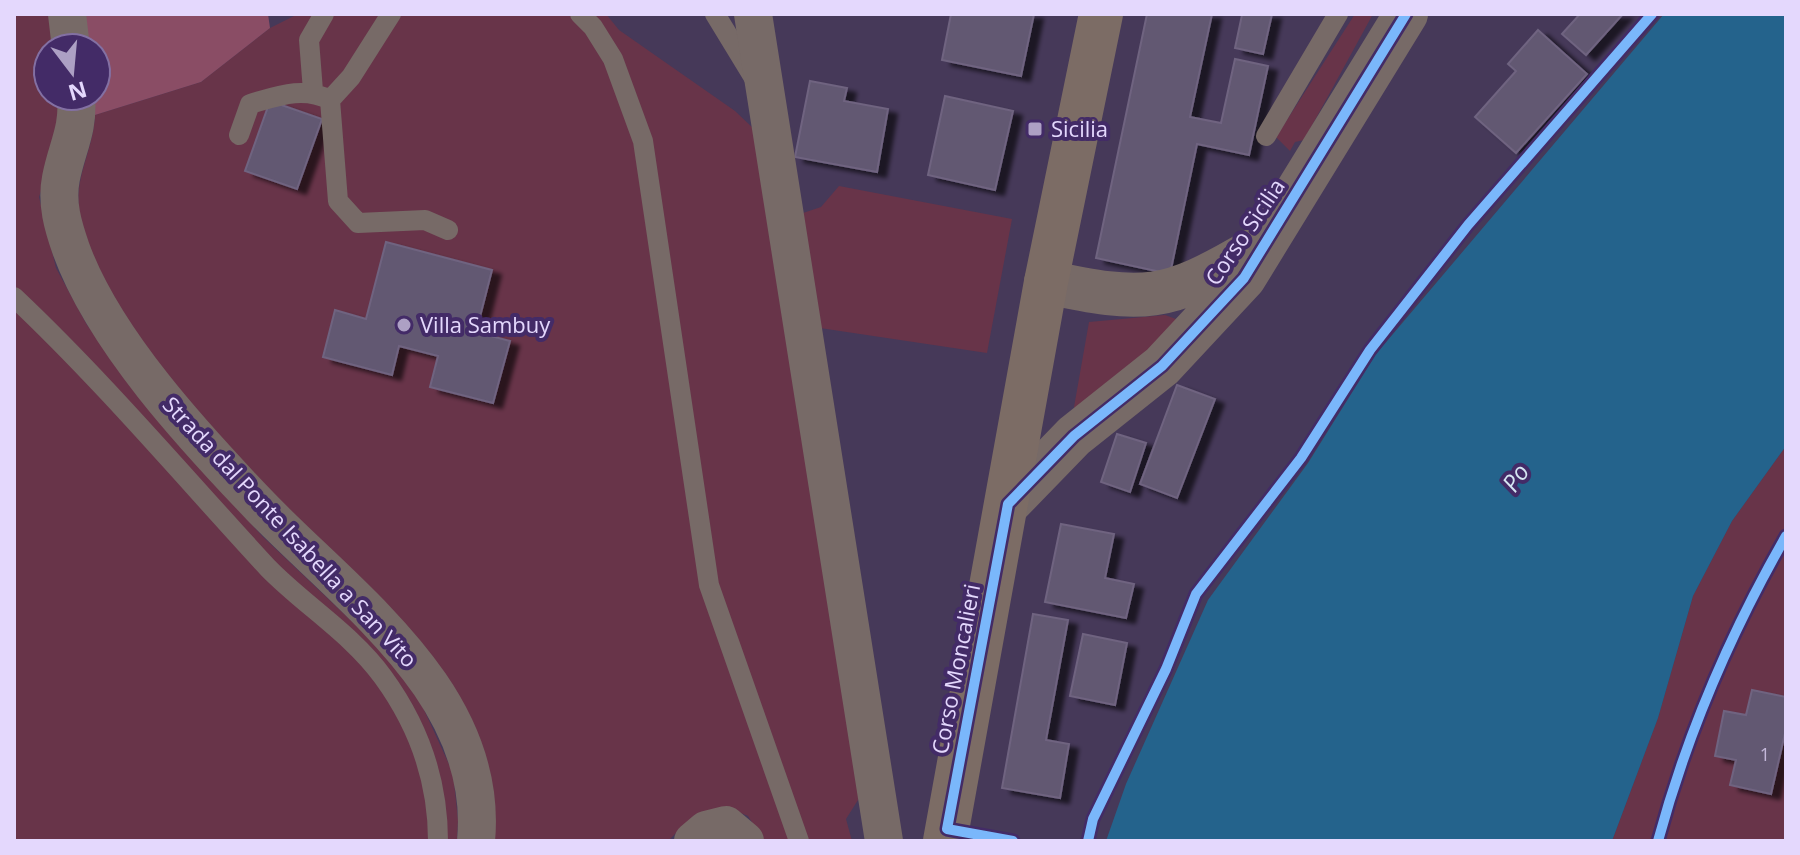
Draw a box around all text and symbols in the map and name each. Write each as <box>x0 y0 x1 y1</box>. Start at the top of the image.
north arrow <box>32 32 112 112</box>
text: N <box>65 75 91 109</box>
place label: Sicilia <box>1051 113 1108 143</box>
marker: Sicilia <box>1026 120 1044 138</box>
street label: Corso Sicilia <box>1197 172 1291 291</box>
place label: Villa Sambuy <box>420 309 551 339</box>
marker: Villa Sambuy <box>395 316 413 334</box>
street label: Strada dal Ponte Isabella a San Vito <box>157 389 425 673</box>
water label: Po <box>1494 457 1536 498</box>
street label: Corso Moncalieri <box>924 581 986 756</box>
house number: 1 <box>1760 742 1770 766</box>

